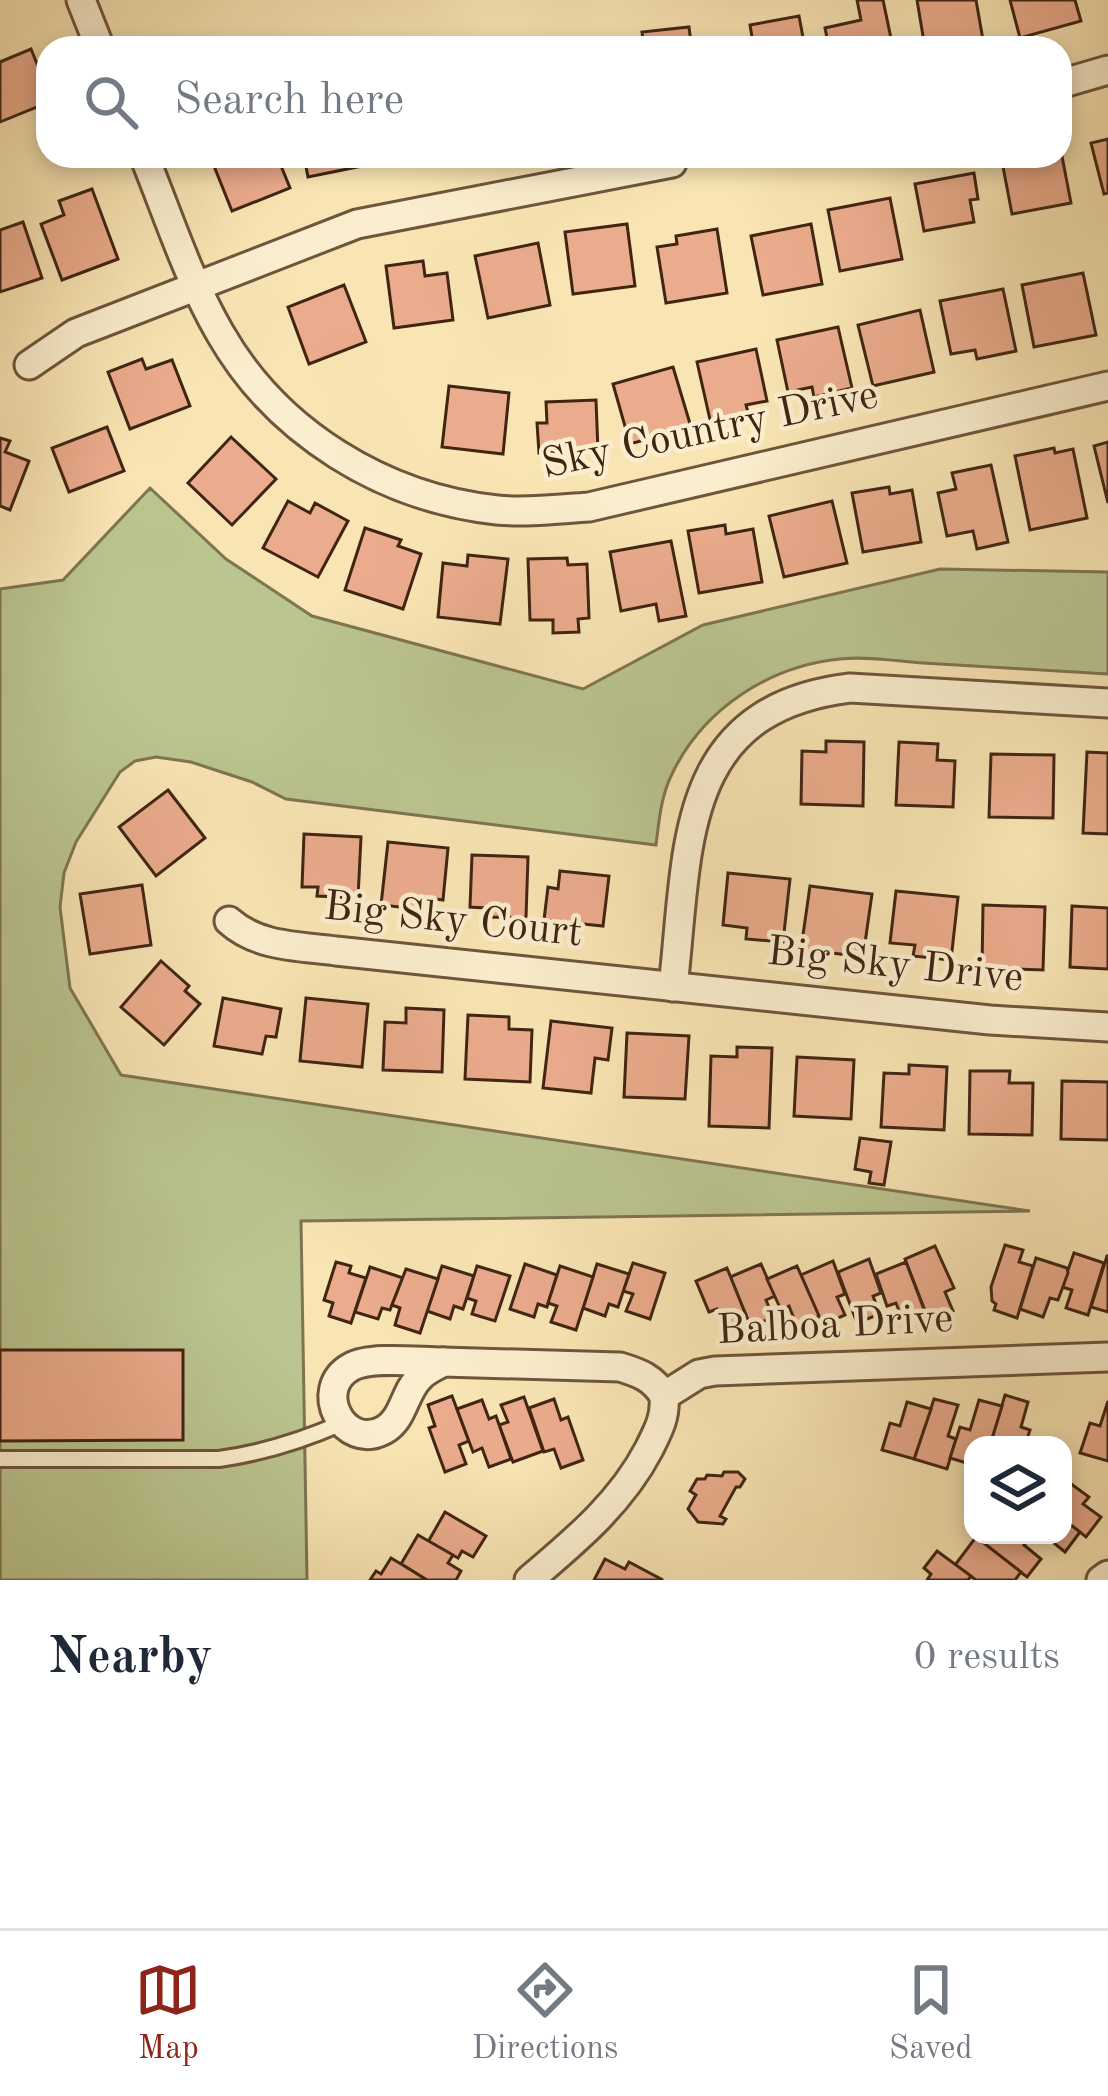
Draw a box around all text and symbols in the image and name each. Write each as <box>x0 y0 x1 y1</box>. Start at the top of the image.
search box <box>36 36 1072 168</box>
icon: search <box>78 69 144 135</box>
text: Search here <box>174 79 404 124</box>
street label: Sky Country Drive <box>538 375 882 487</box>
street label: Big Sky Court <box>322 887 584 955</box>
street label: Big Sky Drive <box>765 932 1025 1000</box>
street label: Balboa Drive <box>716 1299 954 1353</box>
map controls <box>964 1436 1072 1544</box>
button: layers <box>964 1436 1072 1544</box>
text: Nearby <box>48 1633 213 1684</box>
text: 0 results <box>914 1638 1060 1677</box>
tab: Map <box>135 1957 201 2070</box>
tab: Directions <box>472 1957 618 2070</box>
tab: Saved <box>889 1957 973 2070</box>

